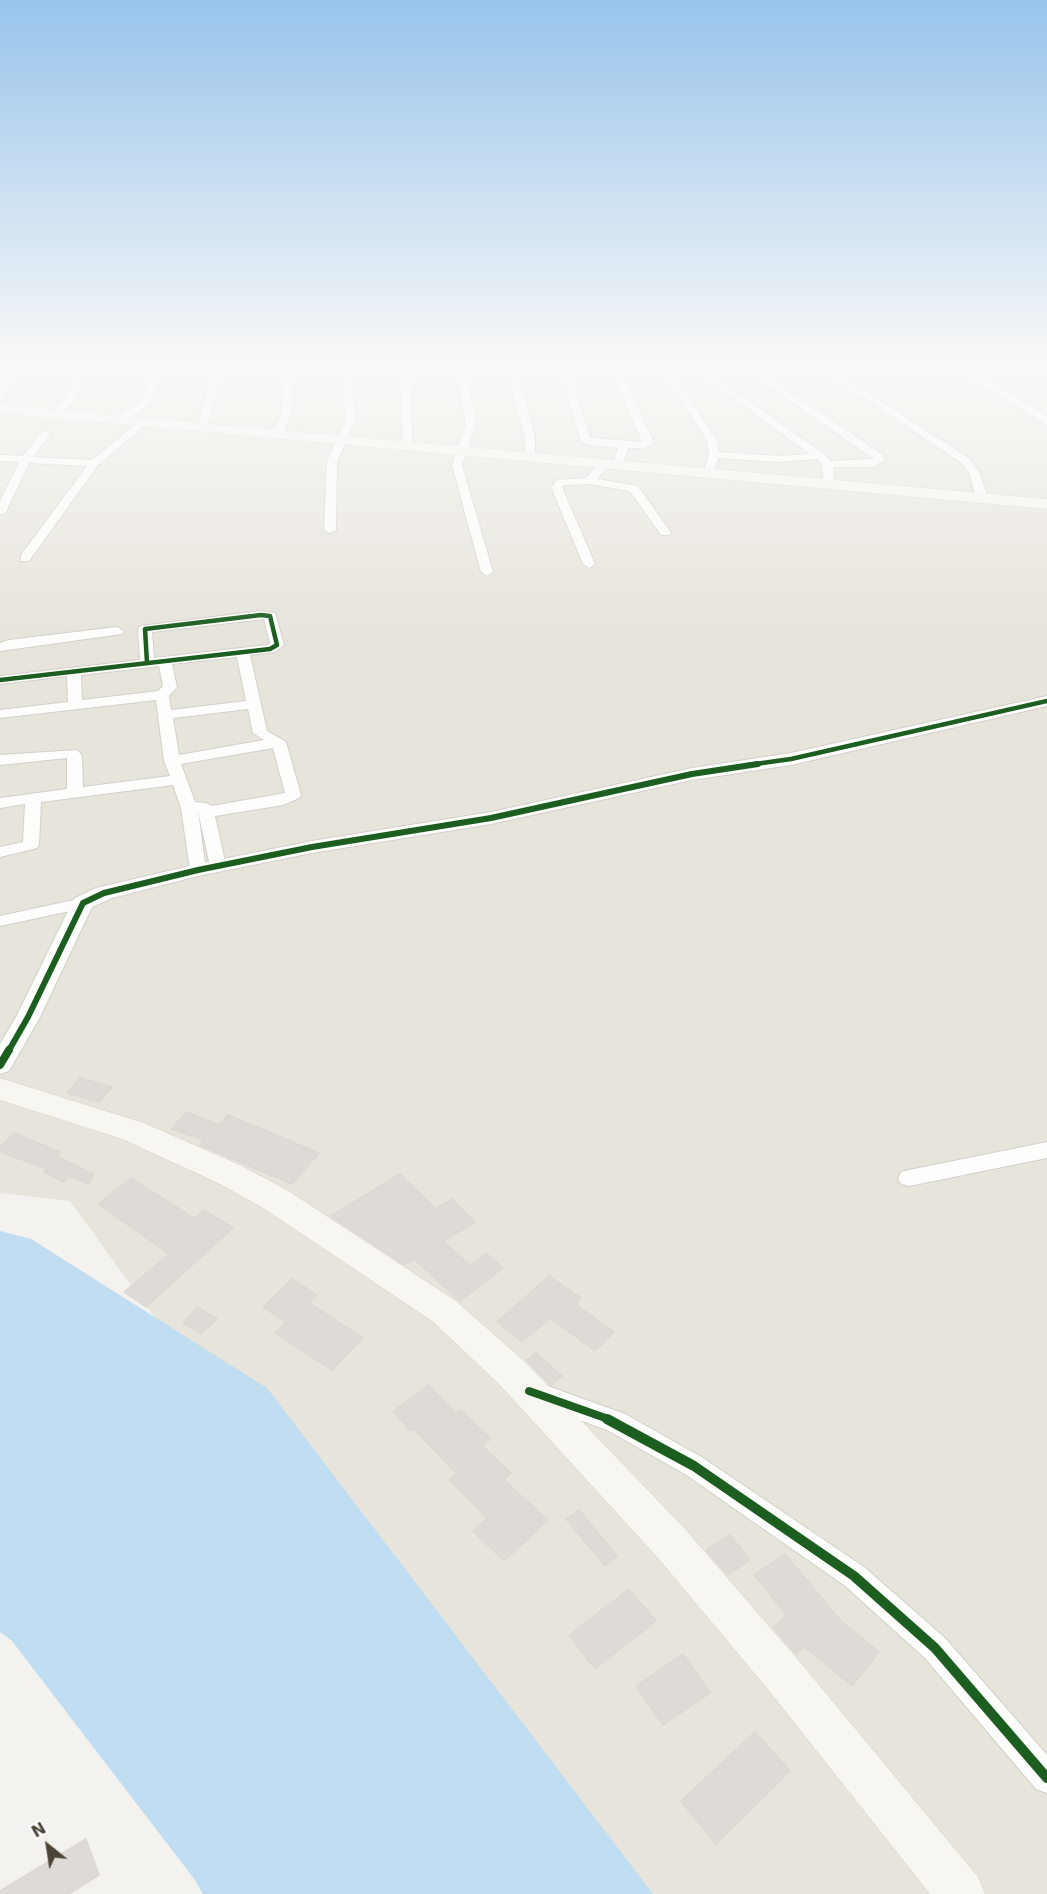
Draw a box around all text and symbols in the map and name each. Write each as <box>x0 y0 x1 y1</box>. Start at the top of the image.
north arrow <box>18 1816 78 1876</box>
text: N <box>28 1818 49 1842</box>

